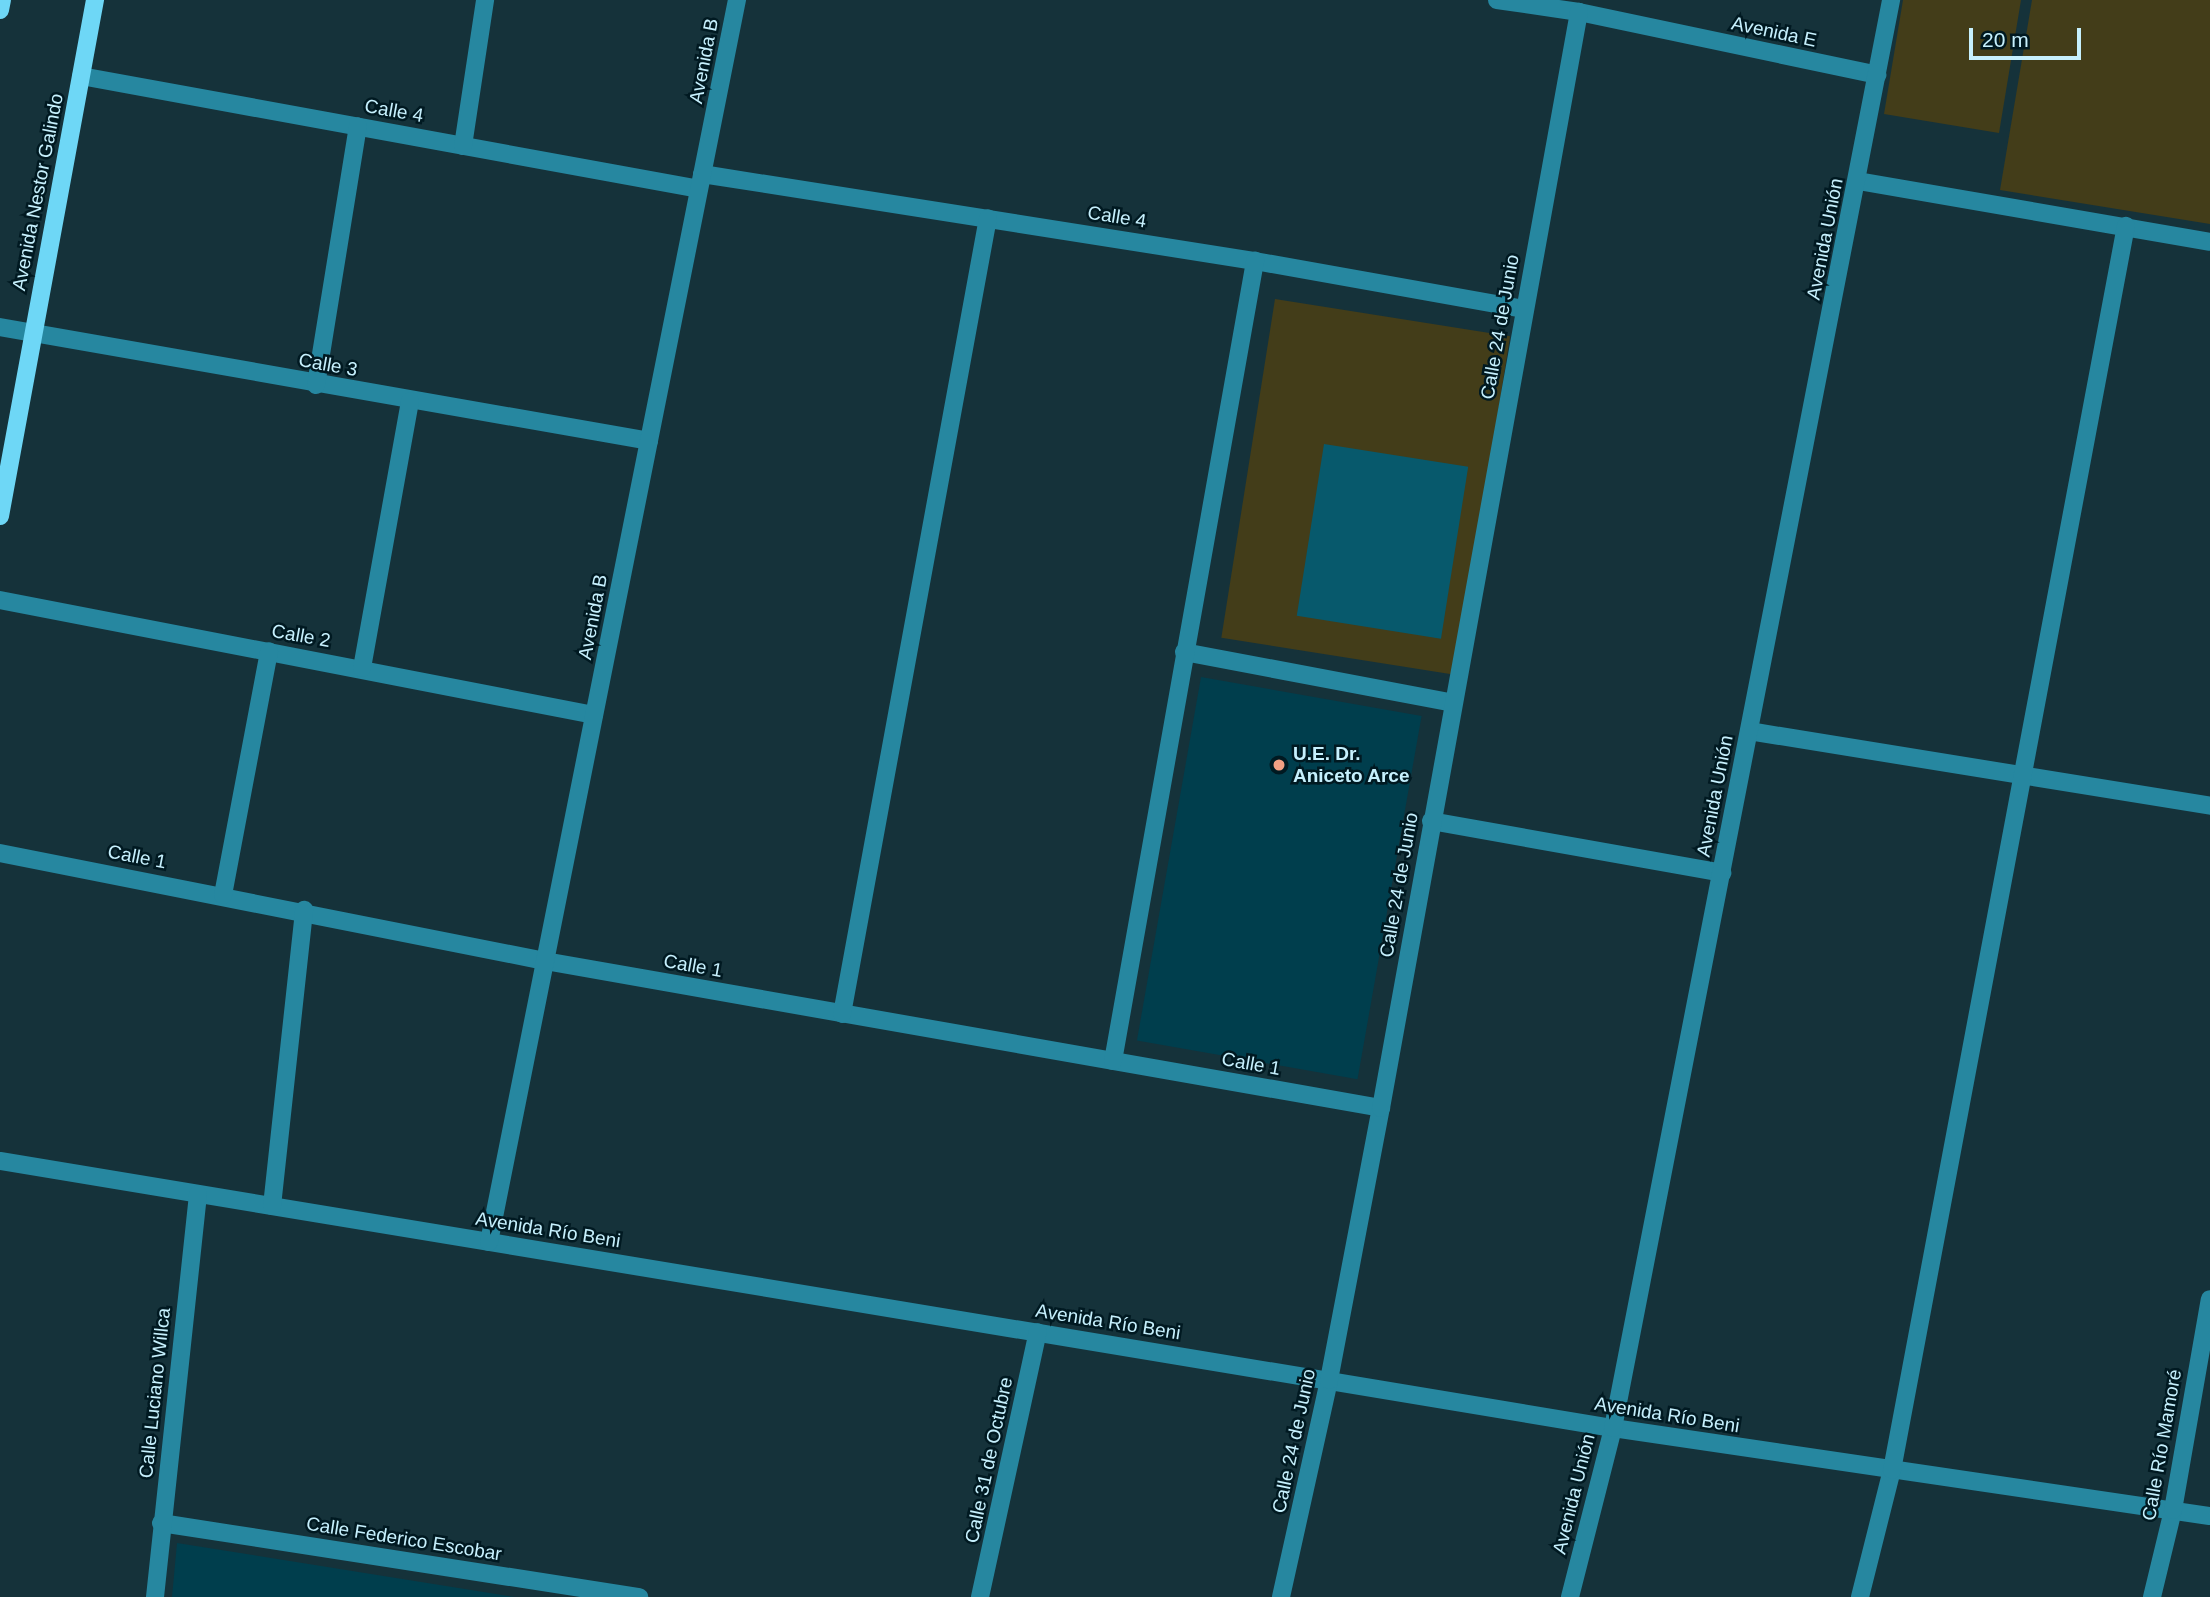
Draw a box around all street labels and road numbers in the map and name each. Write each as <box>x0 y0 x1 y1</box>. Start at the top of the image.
street label: Avenida E <box>1729 12 1819 52</box>
street label: Avenida B <box>685 16 723 106</box>
street label: Avenida Nestor Galindo <box>8 92 68 292</box>
street label: Calle 4 <box>363 95 425 127</box>
street label: Avenida Unión <box>1802 176 1848 302</box>
street label: Calle 4 <box>1086 201 1148 233</box>
street label: Calle 24 de Junio <box>1476 253 1524 401</box>
street label: Calle 3 <box>297 349 359 381</box>
street label: Avenida B <box>574 572 612 662</box>
street label: Calle 2 <box>270 620 332 652</box>
street label: Avenida Unión <box>1692 733 1738 859</box>
street label: Calle 24 de Junio <box>1375 811 1423 959</box>
street label: Calle 1 <box>106 840 168 874</box>
street label: Calle 1 <box>662 950 724 982</box>
street label: Calle 1 <box>1220 1048 1282 1080</box>
street label: Avenida Río Beni <box>474 1207 622 1253</box>
street label: Avenida Río Beni <box>1034 1299 1182 1345</box>
street label: Calle Luciano Willca <box>135 1307 175 1479</box>
street label: Calle 24 de Junio <box>1268 1367 1320 1515</box>
street label: Calle Río Mamoré <box>2137 1368 2187 1522</box>
street label: Calle 31 de Octubre <box>960 1375 1018 1545</box>
street label: Avenida Río Beni <box>1593 1392 1741 1438</box>
street label: Avenida Unión <box>1548 1431 1600 1557</box>
street label: Calle Federico Escobar <box>305 1512 503 1566</box>

